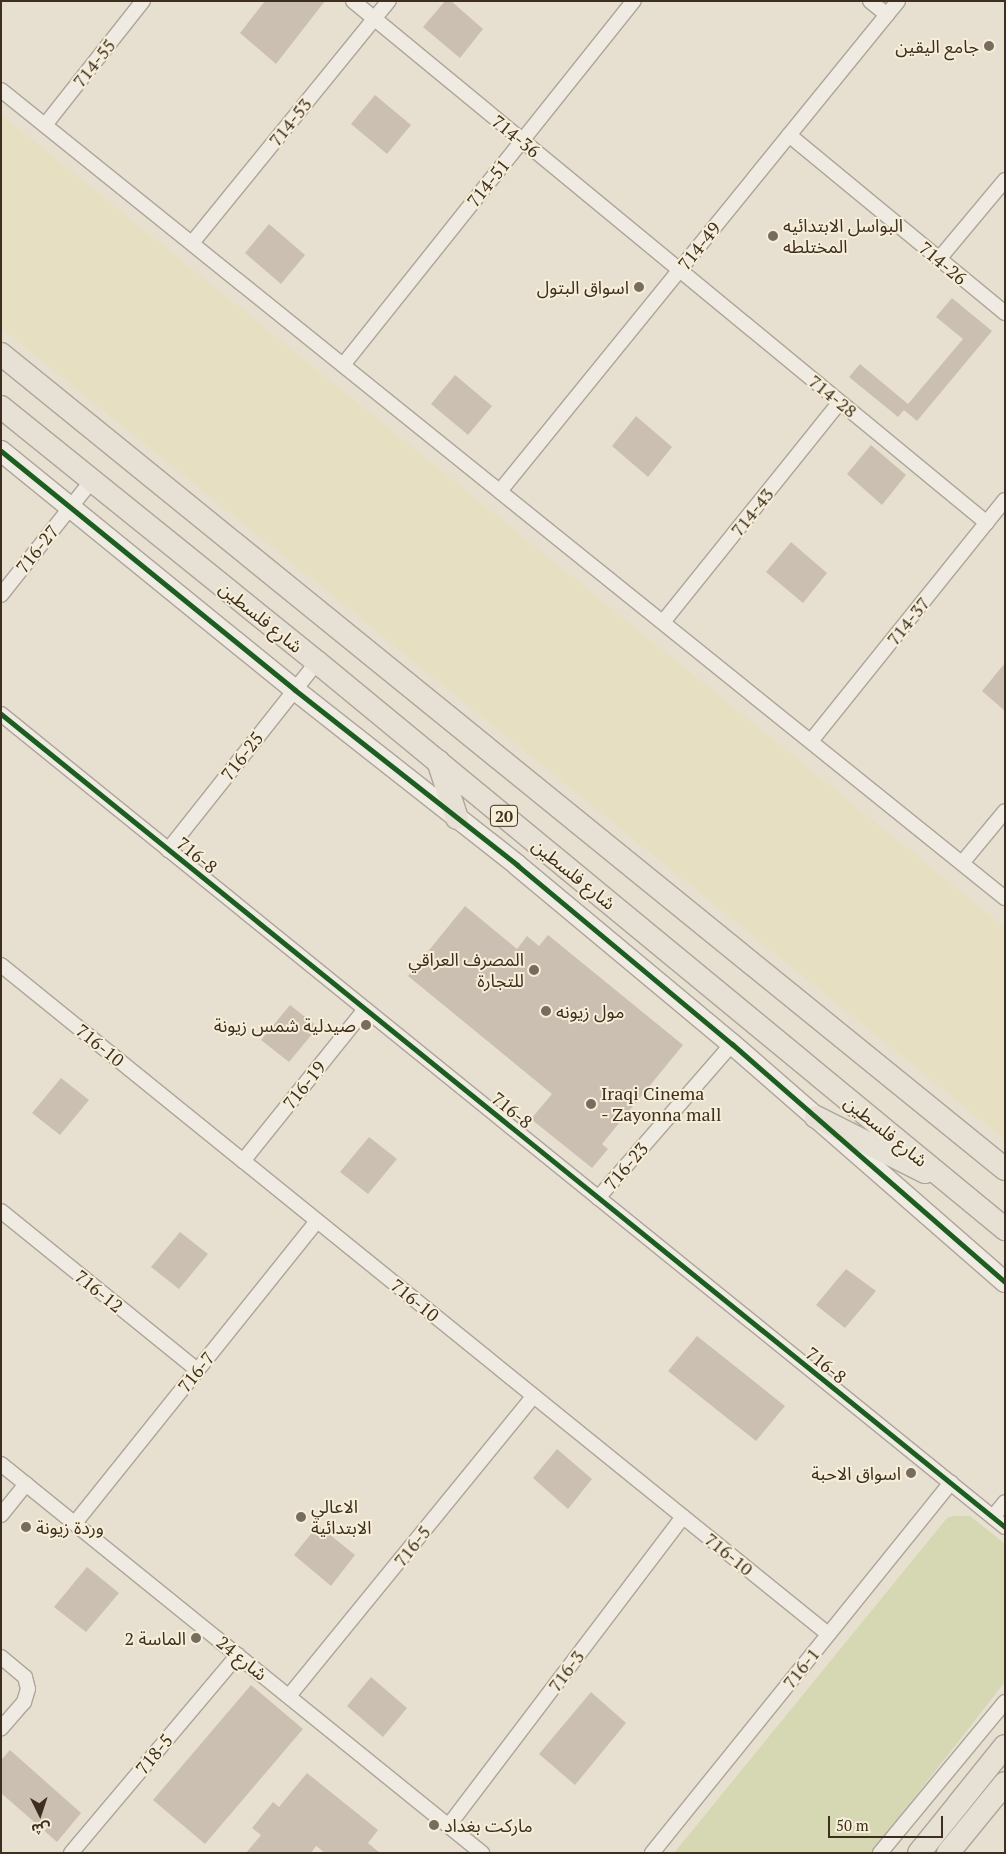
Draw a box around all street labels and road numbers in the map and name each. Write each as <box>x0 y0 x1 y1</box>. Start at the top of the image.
street label: 714-55 <box>68 35 120 91</box>
street label: 714-53 <box>264 94 316 150</box>
street label: 714-36 <box>488 110 544 162</box>
street label: 714-51 <box>462 155 514 211</box>
street label: 714-49 <box>673 218 725 274</box>
street label: 714-26 <box>915 237 971 289</box>
street label: 714-28 <box>805 370 861 422</box>
street label: 714-43 <box>726 484 778 540</box>
street label: 716-27 <box>11 521 63 577</box>
street label: شارع فلسطين <box>215 577 307 657</box>
street label: 714-37 <box>882 593 934 649</box>
street label: 716-25 <box>216 727 268 785</box>
road number: 20 <box>489 802 519 829</box>
street label: 716-8 <box>172 832 222 878</box>
street label: شارع فلسطين <box>528 834 620 914</box>
street label: 716-10 <box>72 1019 128 1071</box>
street label: 716-19 <box>278 1057 330 1113</box>
street label: 716-8 <box>487 1087 537 1133</box>
street label: شارع فلسطين <box>840 1091 932 1171</box>
street label: 716-23 <box>600 1138 652 1194</box>
street label: 716-12 <box>71 1265 127 1317</box>
street label: 716-10 <box>387 1274 443 1326</box>
street label: 716-8 <box>801 1342 851 1388</box>
street label: 716-7 <box>173 1347 219 1397</box>
street label: 716-5 <box>389 1521 435 1571</box>
street label: 716-10 <box>701 1528 757 1580</box>
street label: شارع 24 <box>212 1631 272 1685</box>
street label: 716-1 <box>778 1643 824 1693</box>
street label: 716-3 <box>544 1646 588 1696</box>
street label: 718-5 <box>131 1729 177 1779</box>

